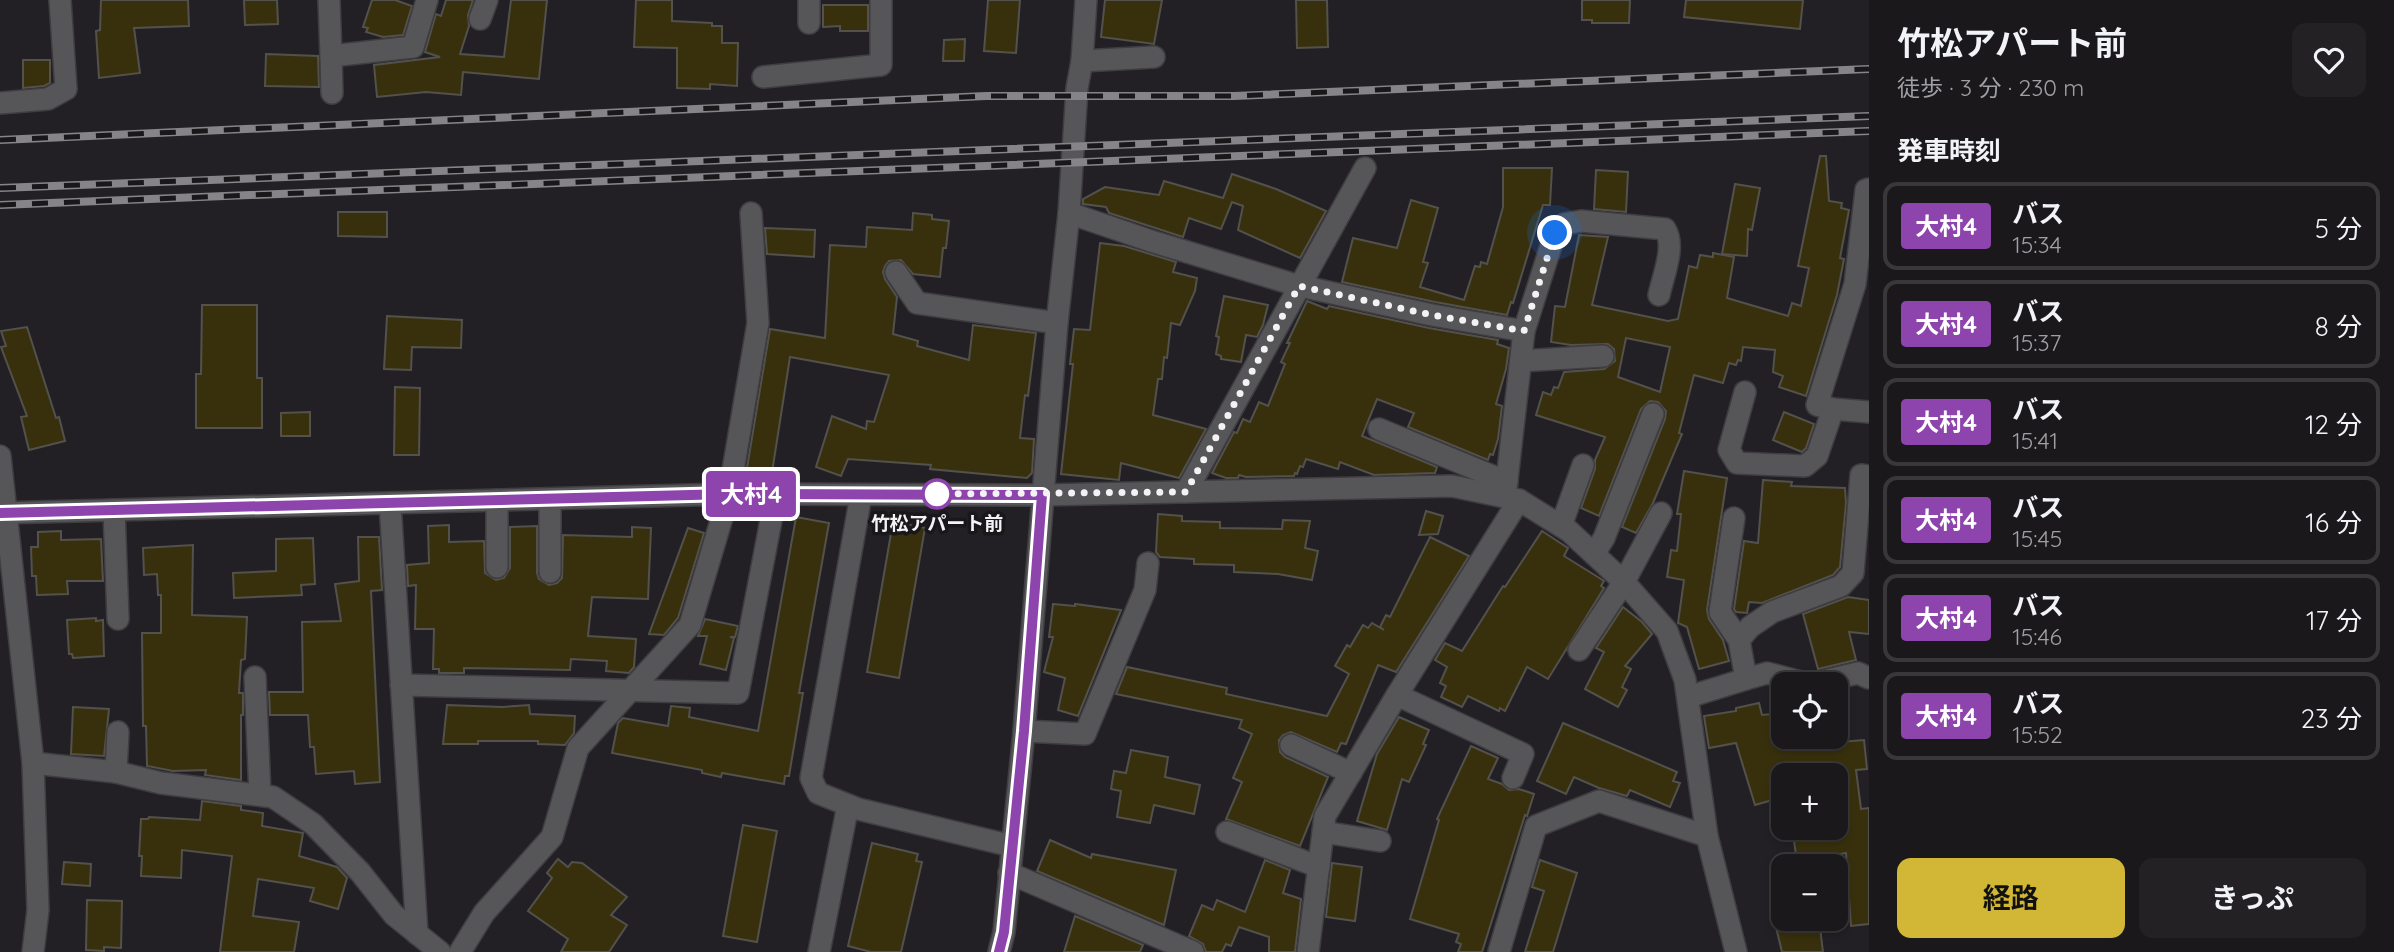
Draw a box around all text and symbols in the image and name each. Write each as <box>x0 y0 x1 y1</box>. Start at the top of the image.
text: 竹松アパート前 <box>1897 22 2127 63</box>
button: heart <box>2292 23 2366 97</box>
text: 徒歩 · 3 分 · 230 m <box>1897 73 2084 102</box>
text: 発車時刻 <box>1897 134 2001 167</box>
text: バス <box>2012 197 2064 230</box>
text: 大村4 <box>1915 211 1977 241</box>
text: 5 分 <box>2315 212 2362 245</box>
your location <box>1537 215 1572 250</box>
text: 15:34 <box>2012 230 2062 259</box>
text: バス <box>2012 295 2064 328</box>
text: 大村4 <box>1915 309 1977 339</box>
text: 8 分 <box>2315 310 2362 343</box>
text: 15:37 <box>2012 328 2061 357</box>
text: バス <box>2012 393 2064 426</box>
text: 大村4 <box>1915 407 1977 437</box>
text: 12 分 <box>2305 408 2362 441</box>
text: 15:41 <box>2012 426 2058 455</box>
line badge: 大村4 <box>711 471 791 517</box>
text: 大村4 <box>720 479 782 509</box>
marker: 竹松アパート前 <box>922 479 952 509</box>
text: バス <box>2012 491 2064 524</box>
text: 大村4 <box>1915 505 1977 535</box>
text: 16 分 <box>2305 506 2362 539</box>
place label: 竹松アパート前 <box>871 511 1003 535</box>
text: 15:45 <box>2012 524 2062 553</box>
text: バス <box>2012 589 2064 622</box>
text: 大村4 <box>1915 603 1977 633</box>
text: 17 分 <box>2306 604 2362 637</box>
text: 15:46 <box>2012 622 2062 651</box>
map controls <box>1771 672 1848 931</box>
button: locate <box>1771 672 1848 749</box>
text: バス <box>2012 687 2064 720</box>
text: 大村4 <box>1915 701 1977 731</box>
text: 23 分 <box>2301 702 2362 735</box>
text: 15:52 <box>2012 720 2063 749</box>
button: + <box>1771 763 1848 840</box>
button: − <box>1771 854 1848 931</box>
button: 経路 <box>1897 858 2125 938</box>
button: きっぷ <box>2139 858 2366 938</box>

